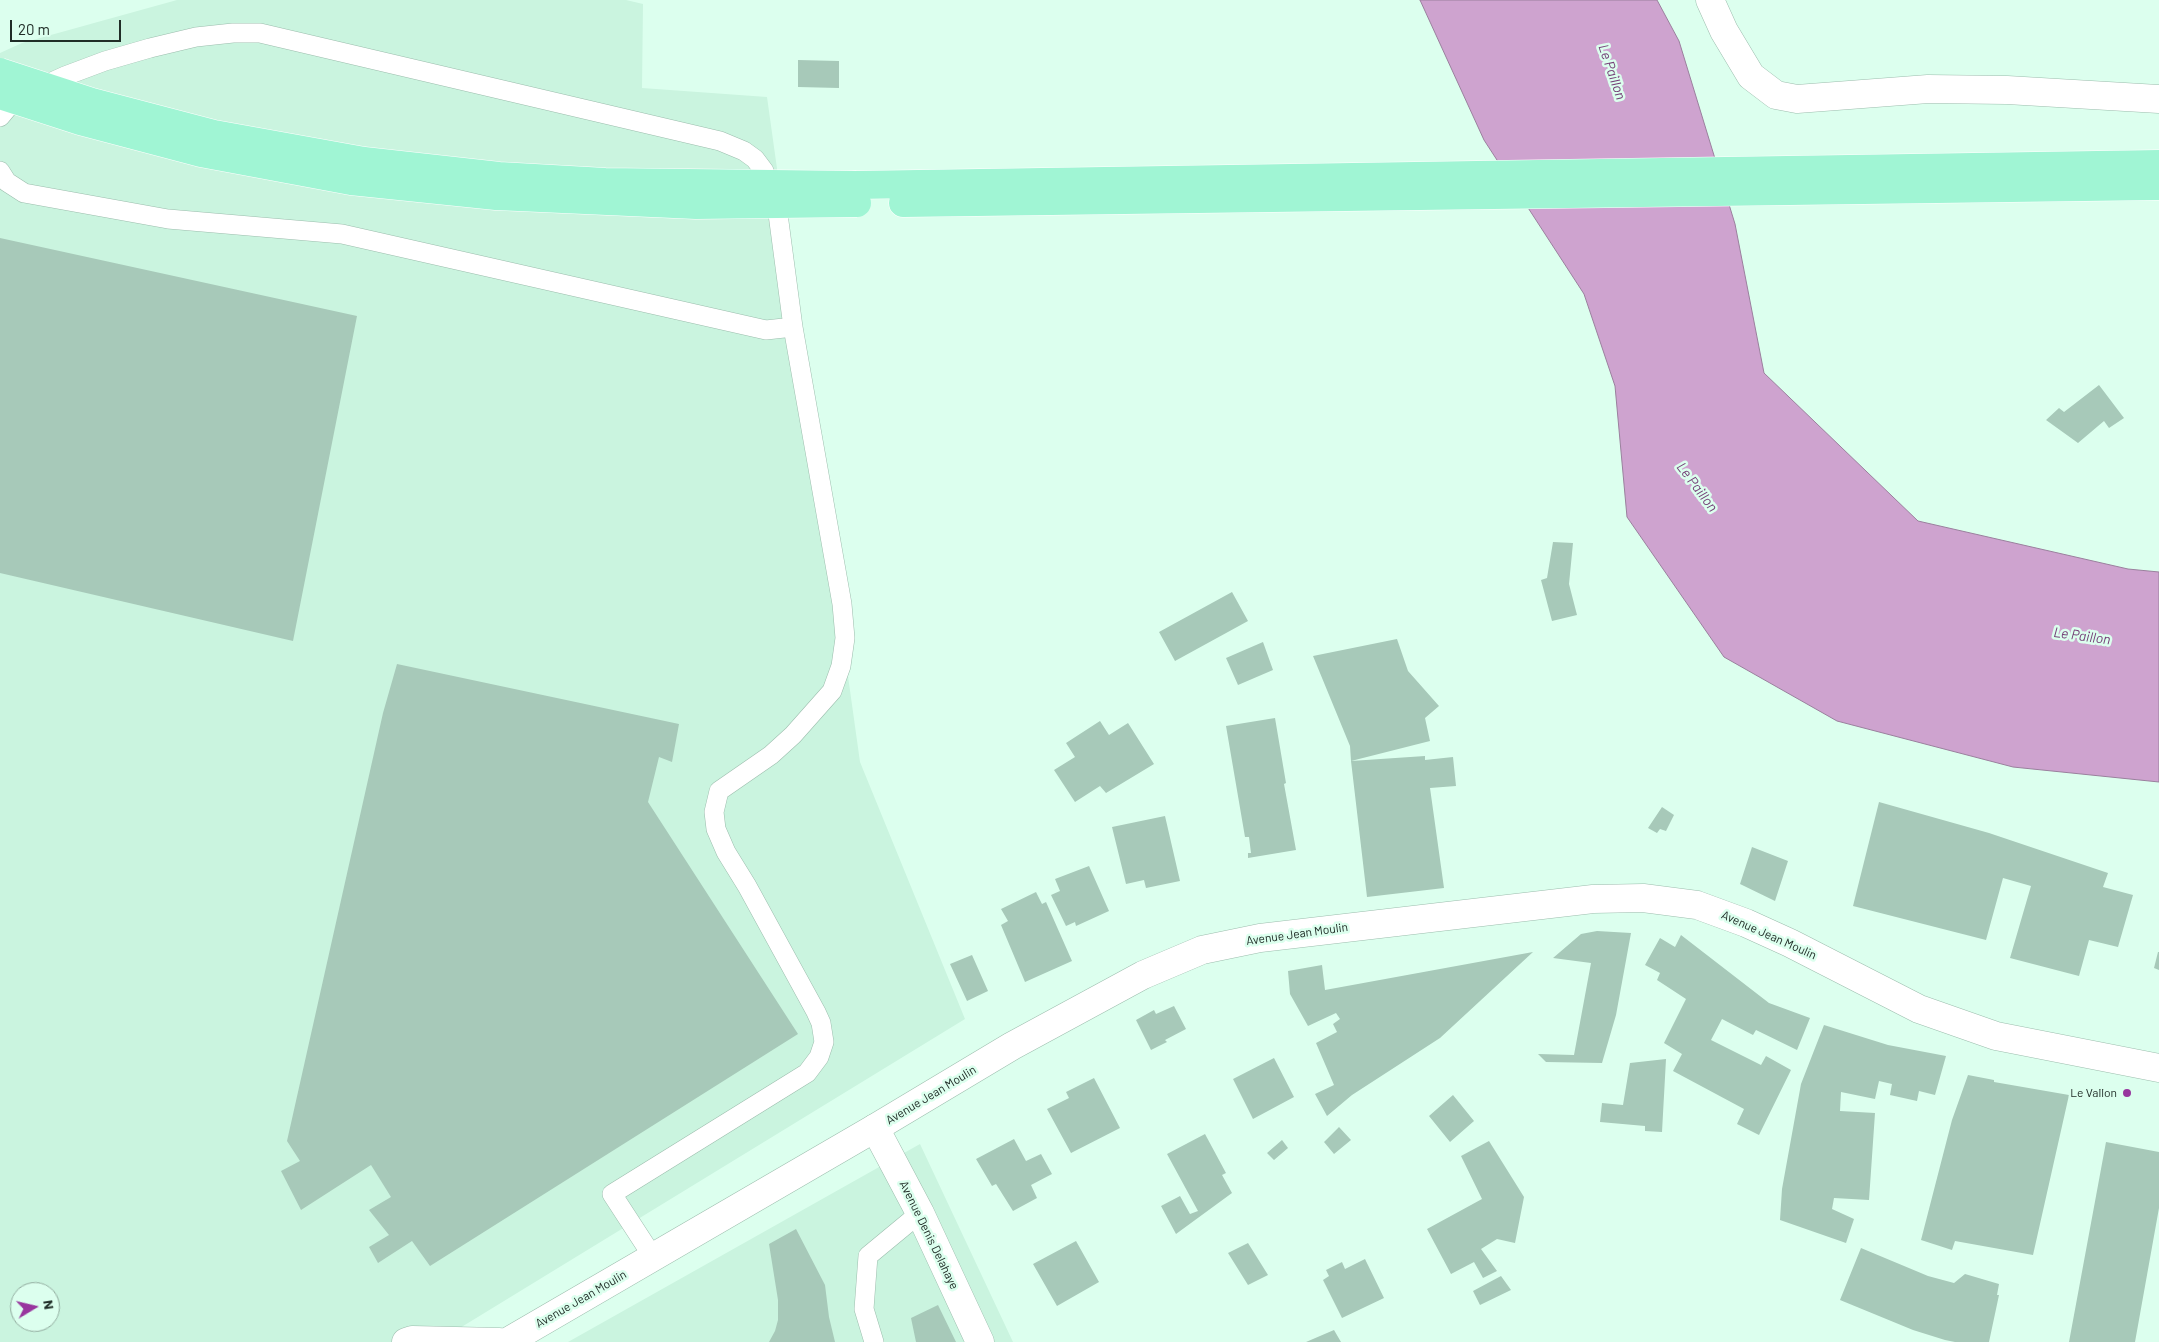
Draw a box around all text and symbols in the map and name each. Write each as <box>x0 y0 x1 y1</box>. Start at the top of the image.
scale bar <box>12 10 124 42</box>
text: 20 m <box>18 20 50 38</box>
water label: Le Paillon <box>1595 42 1629 102</box>
water label: Le Paillon <box>1673 459 1721 515</box>
water label: Le Paillon <box>2052 624 2112 648</box>
street label: Avenue Jean Moulin <box>1719 908 1819 962</box>
street label: Avenue Jean Moulin <box>1245 920 1349 948</box>
street label: Avenue Jean Moulin <box>883 1062 979 1128</box>
place label: Le Vallon <box>2070 1086 2117 1100</box>
marker: Le Vallon <box>2121 1087 2133 1099</box>
street label: Avenue Denis Delahaye <box>896 1178 962 1292</box>
street label: Avenue Jean Moulin <box>533 1267 629 1331</box>
north arrow <box>10 1282 60 1332</box>
text: N <box>40 1299 58 1311</box>

